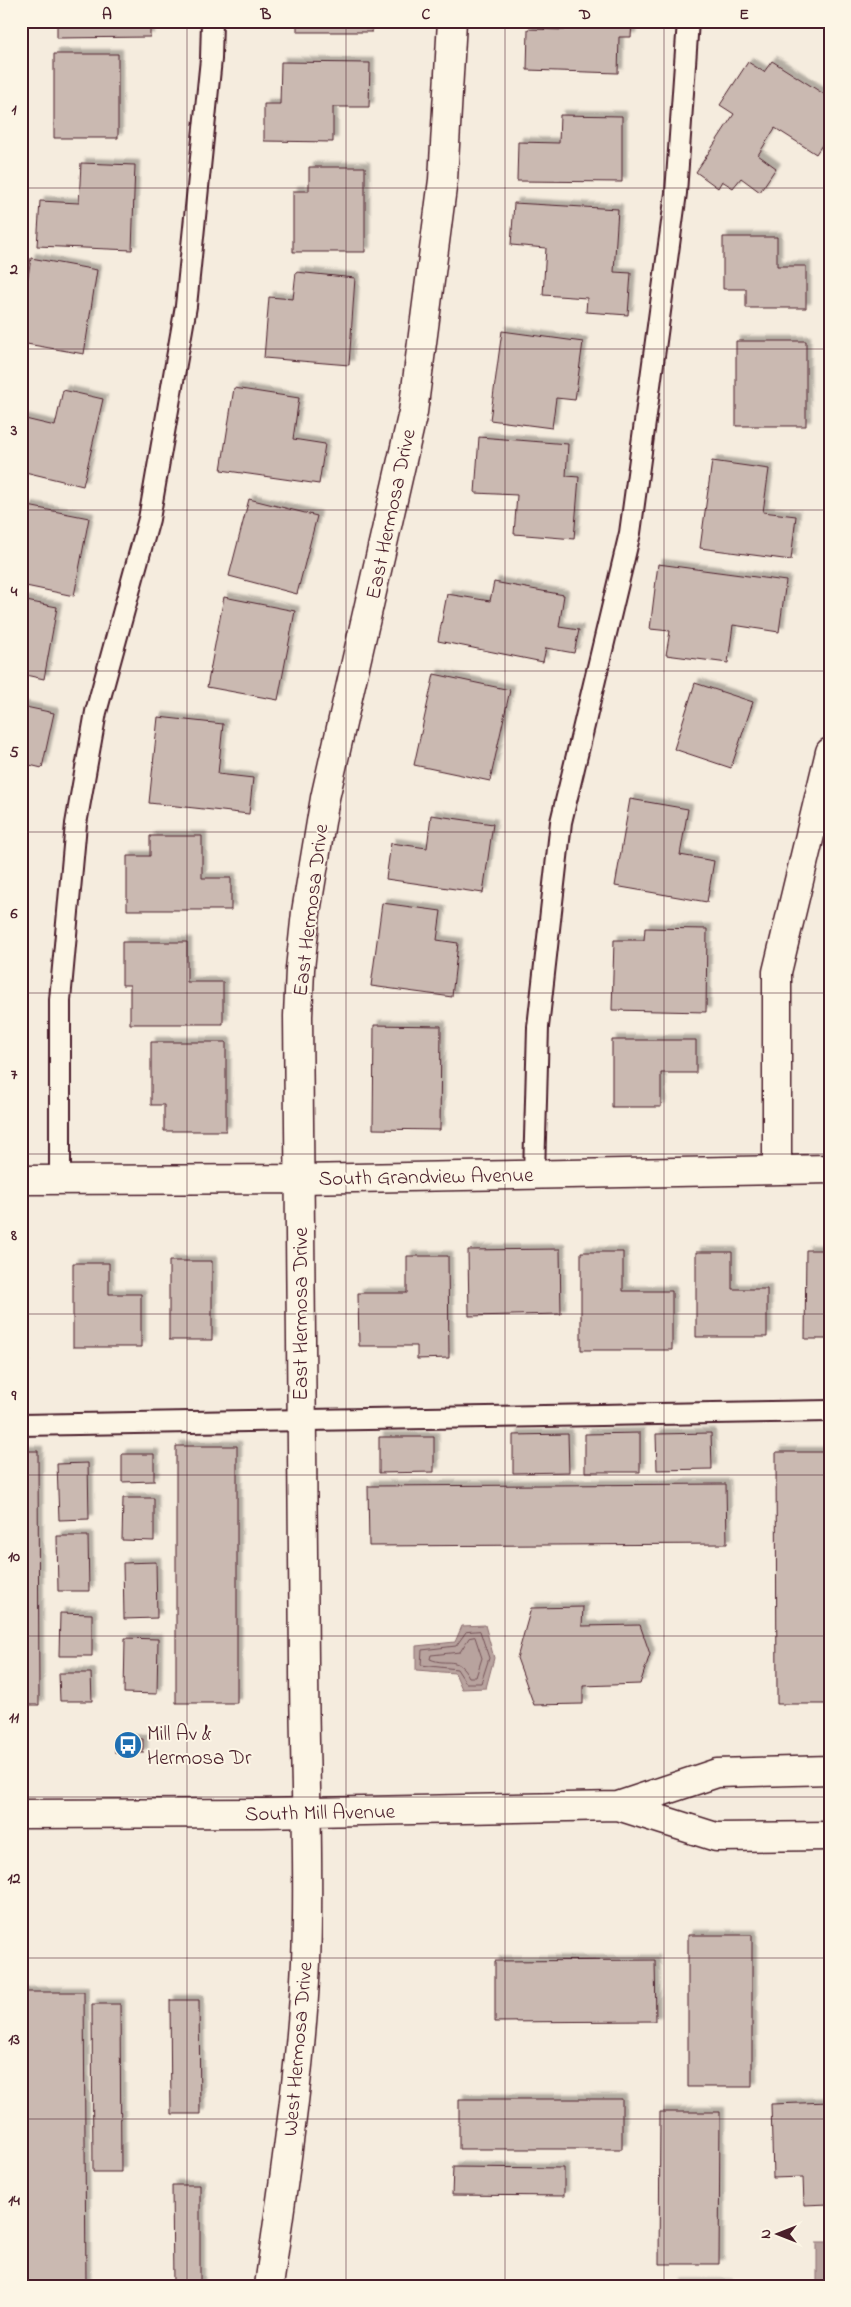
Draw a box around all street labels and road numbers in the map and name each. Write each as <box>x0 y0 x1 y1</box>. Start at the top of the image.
street label: East Hermosa Drive <box>359 426 425 602</box>
street label: East Hermosa Drive <box>287 822 338 998</box>
street label: South Grandview Avenue <box>318 1161 534 1195</box>
street label: East Hermosa Drive <box>287 1227 317 1401</box>
street label: South Mill Avenue <box>245 1798 396 1830</box>
street label: West Hermosa Drive <box>276 1960 322 2138</box>

